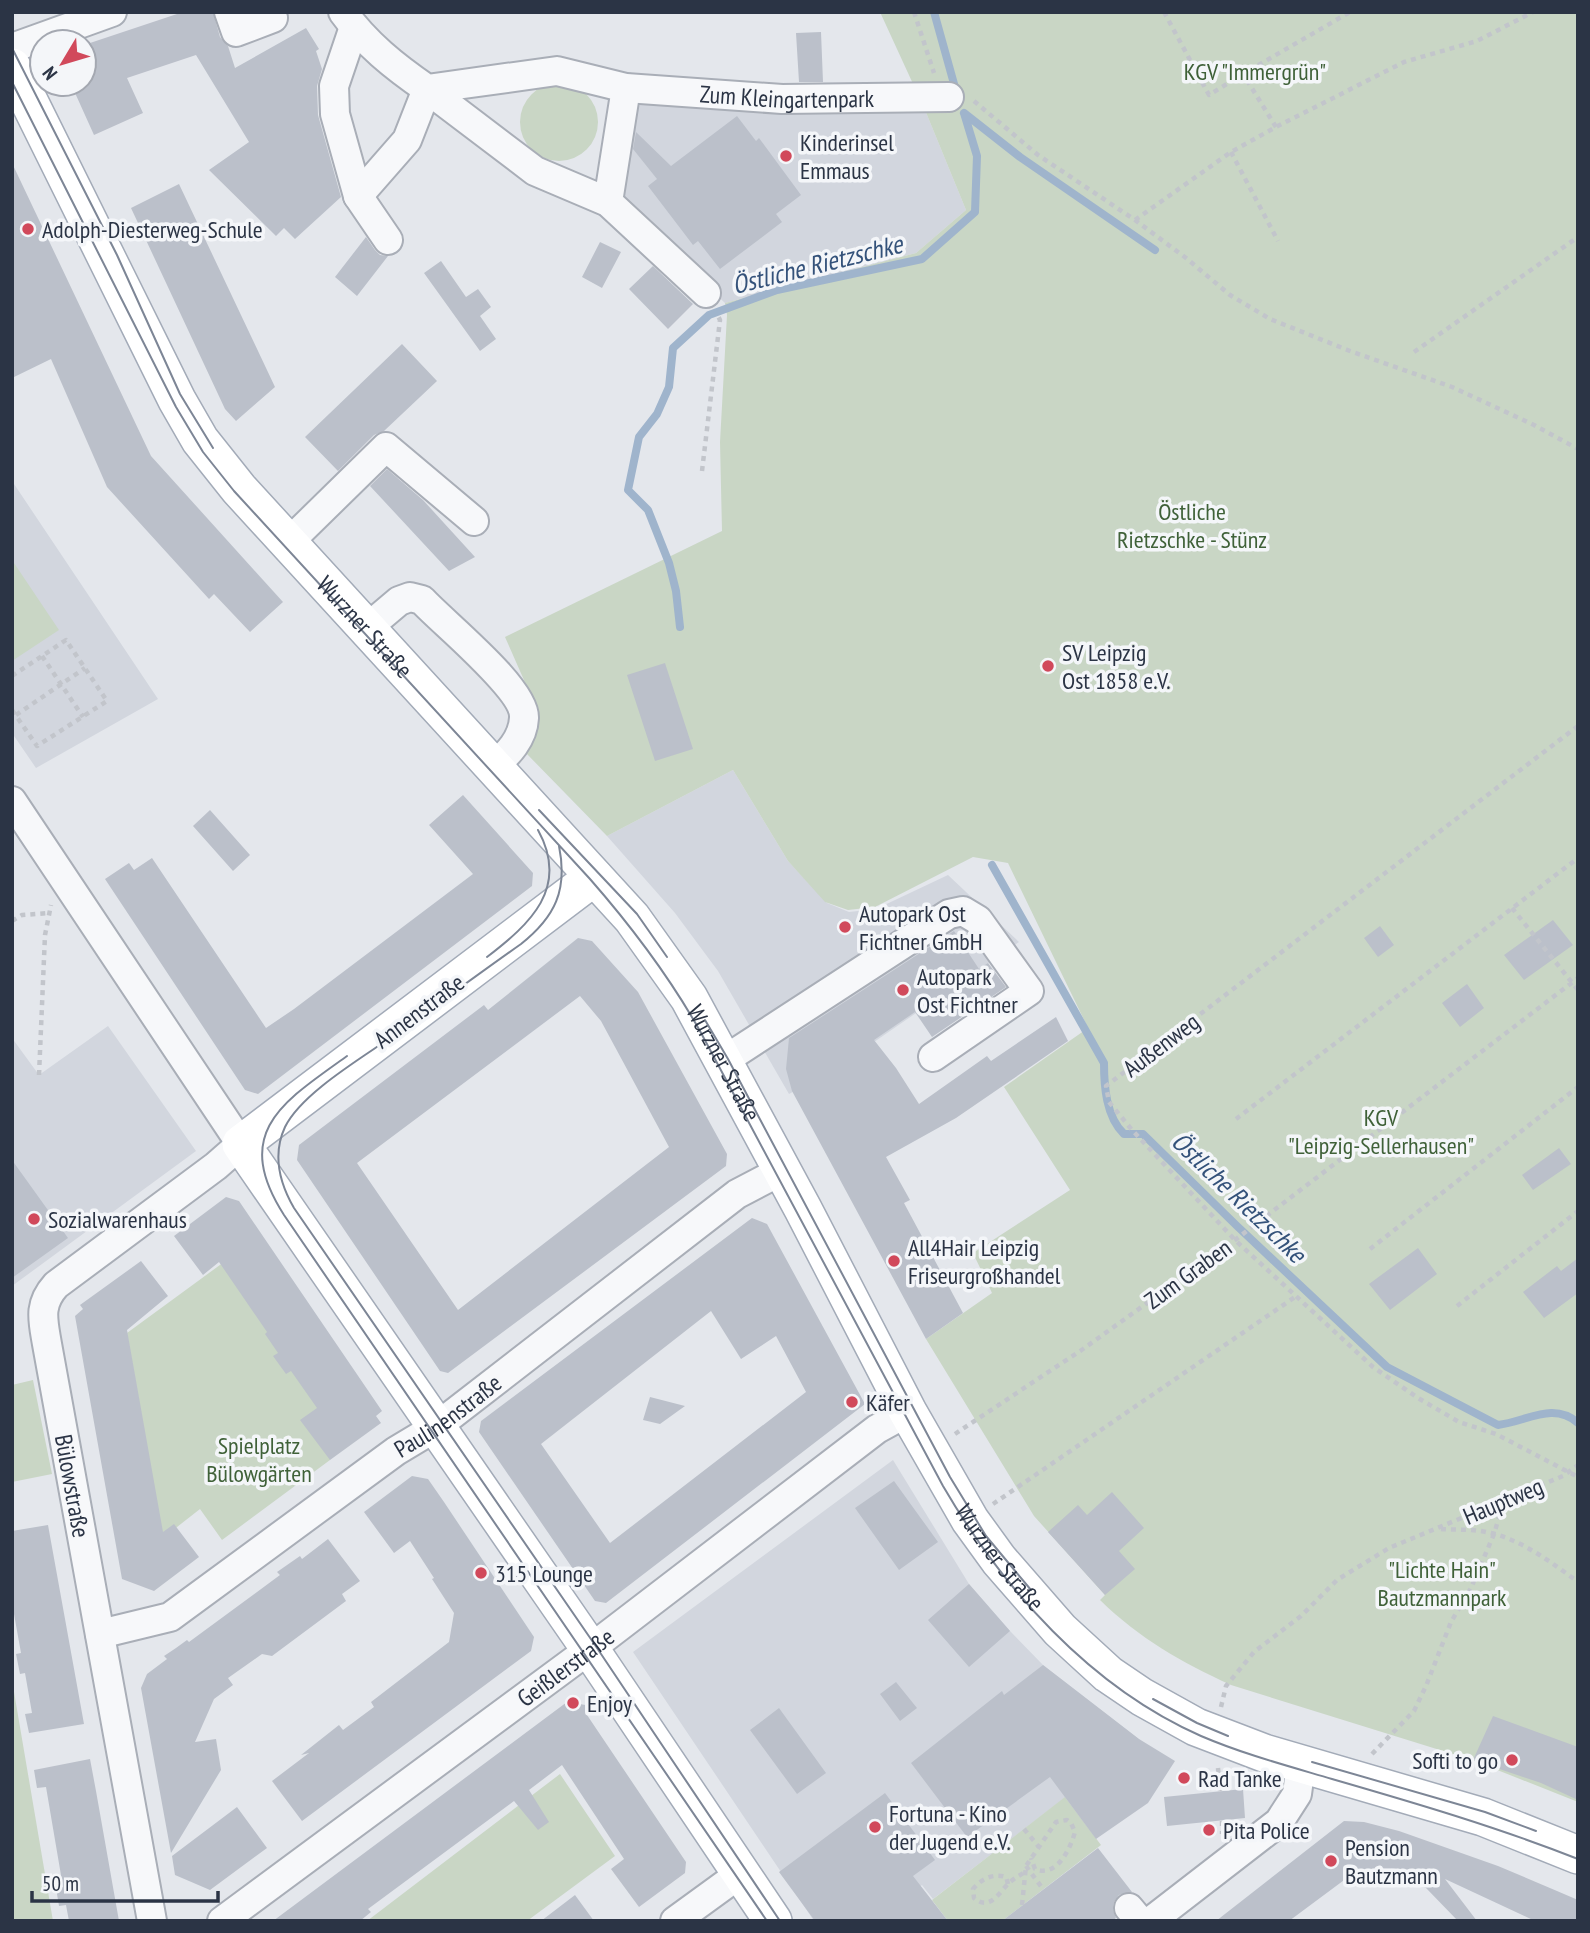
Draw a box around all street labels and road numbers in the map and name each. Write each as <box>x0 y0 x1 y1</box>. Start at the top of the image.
street label: Zum Kleingartenpark <box>699 78 875 115</box>
street label: Wurzner Straße <box>310 569 420 684</box>
street label: Annenstraße <box>368 967 470 1055</box>
street label: Wurzner Straße <box>680 999 768 1126</box>
street label: Außenweg <box>1117 1006 1205 1084</box>
street label: Zum Graben <box>1138 1232 1238 1316</box>
street label: Paulinenstraße <box>388 1367 507 1464</box>
street label: Bülowstraße <box>48 1432 97 1540</box>
street label: Hauptweg <box>1458 1470 1548 1532</box>
street label: Wurzner Straße <box>948 1498 1052 1617</box>
street label: Geißlerstraße <box>511 1621 620 1713</box>

